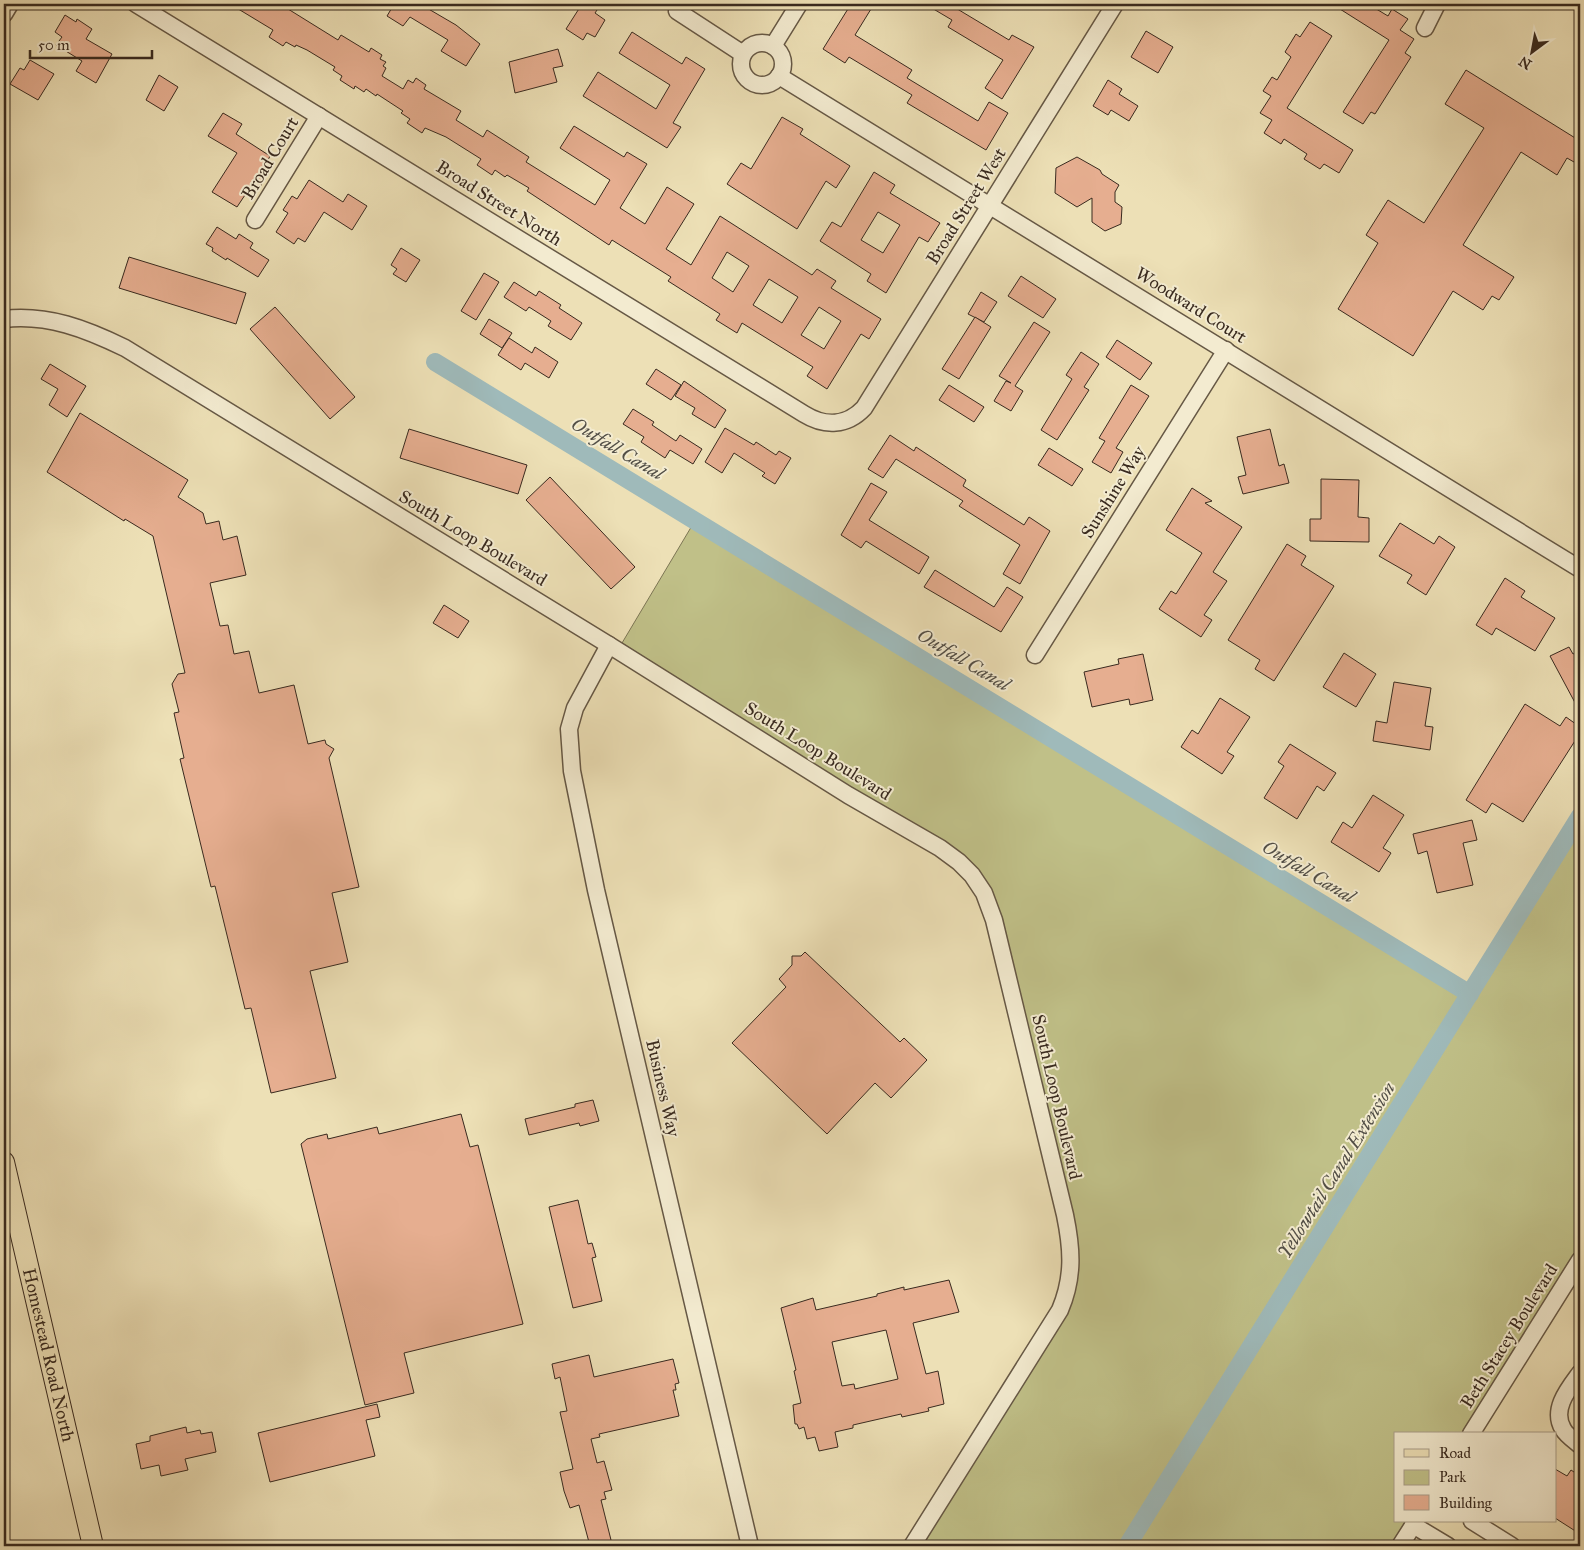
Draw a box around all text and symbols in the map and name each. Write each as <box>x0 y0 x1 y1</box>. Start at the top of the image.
scale bar <box>30 28 152 60</box>
north arrow <box>1506 28 1556 78</box>
text: 50 m <box>38 36 70 54</box>
text: N <box>1516 52 1535 73</box>
street label: Broad Court <box>237 112 304 203</box>
street label: Broad Street West <box>921 143 1011 268</box>
street label: Broad Street North <box>432 156 566 250</box>
street label: Woodward Court <box>1131 262 1251 348</box>
water label: Outfall Canal <box>567 412 670 486</box>
street label: Sunshine Way <box>1076 441 1150 542</box>
street label: South Loop Boulevard <box>395 485 551 591</box>
water label: Outfall Canal <box>913 623 1016 697</box>
street label: South Loop Boulevard <box>741 697 895 805</box>
water label: Outfall Canal <box>1258 835 1361 909</box>
street label: South Loop Boulevard <box>1027 1012 1087 1182</box>
street label: Business Way <box>641 1037 685 1139</box>
water label: Yellowtail Canal Extension <box>1273 1078 1400 1263</box>
street label: Beth Stacey Boulevard <box>1456 1260 1562 1412</box>
street label: Homestead Road North <box>18 1266 79 1444</box>
legend <box>1394 1432 1556 1522</box>
text: Road <box>1439 1444 1471 1462</box>
text: Park <box>1439 1468 1466 1486</box>
text: Building <box>1439 1494 1493 1512</box>

